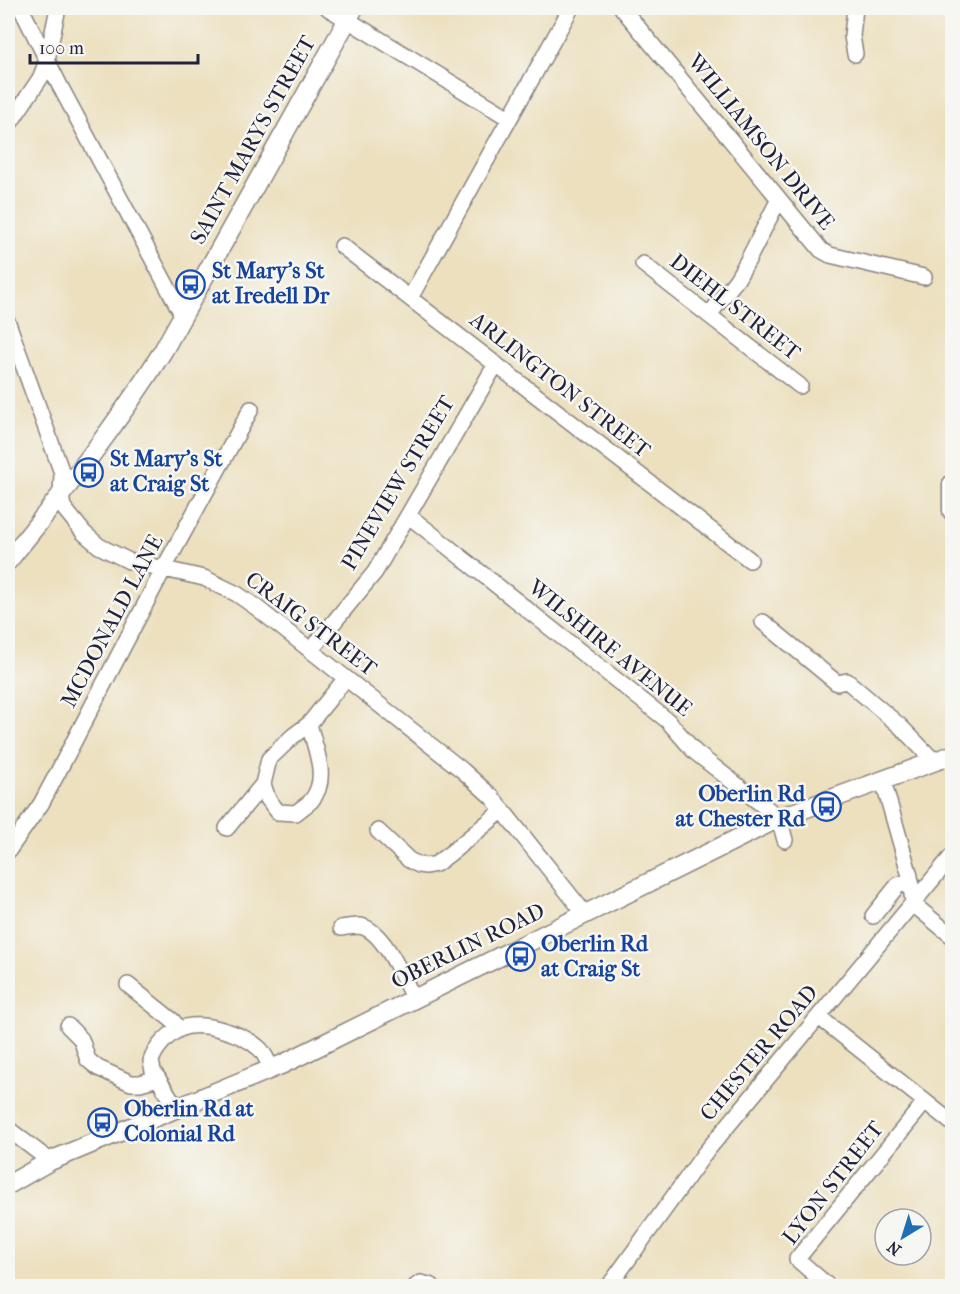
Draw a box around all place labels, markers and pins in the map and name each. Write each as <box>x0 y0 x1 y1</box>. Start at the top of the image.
place label: St Mary's St at Iredell Dr <box>212 258 330 309</box>
bus stop icon: St Mary's St at Iredell Dr <box>175 268 207 300</box>
place label: St Mary's St at Craig St <box>110 446 224 497</box>
bus stop icon: St Mary's St at Craig St <box>73 456 105 488</box>
place label: Oberlin Rd at Chester Rd <box>676 781 806 832</box>
bus stop icon: Oberlin Rd at Chester Rd <box>810 791 842 823</box>
place label: Oberlin Rd at Craig St <box>541 931 649 982</box>
bus stop icon: Oberlin Rd at Craig St <box>504 941 536 973</box>
place label: Oberlin Rd at Colonial Rd <box>124 1096 255 1147</box>
bus stop icon: Oberlin Rd at Colonial Rd <box>87 1106 119 1138</box>

